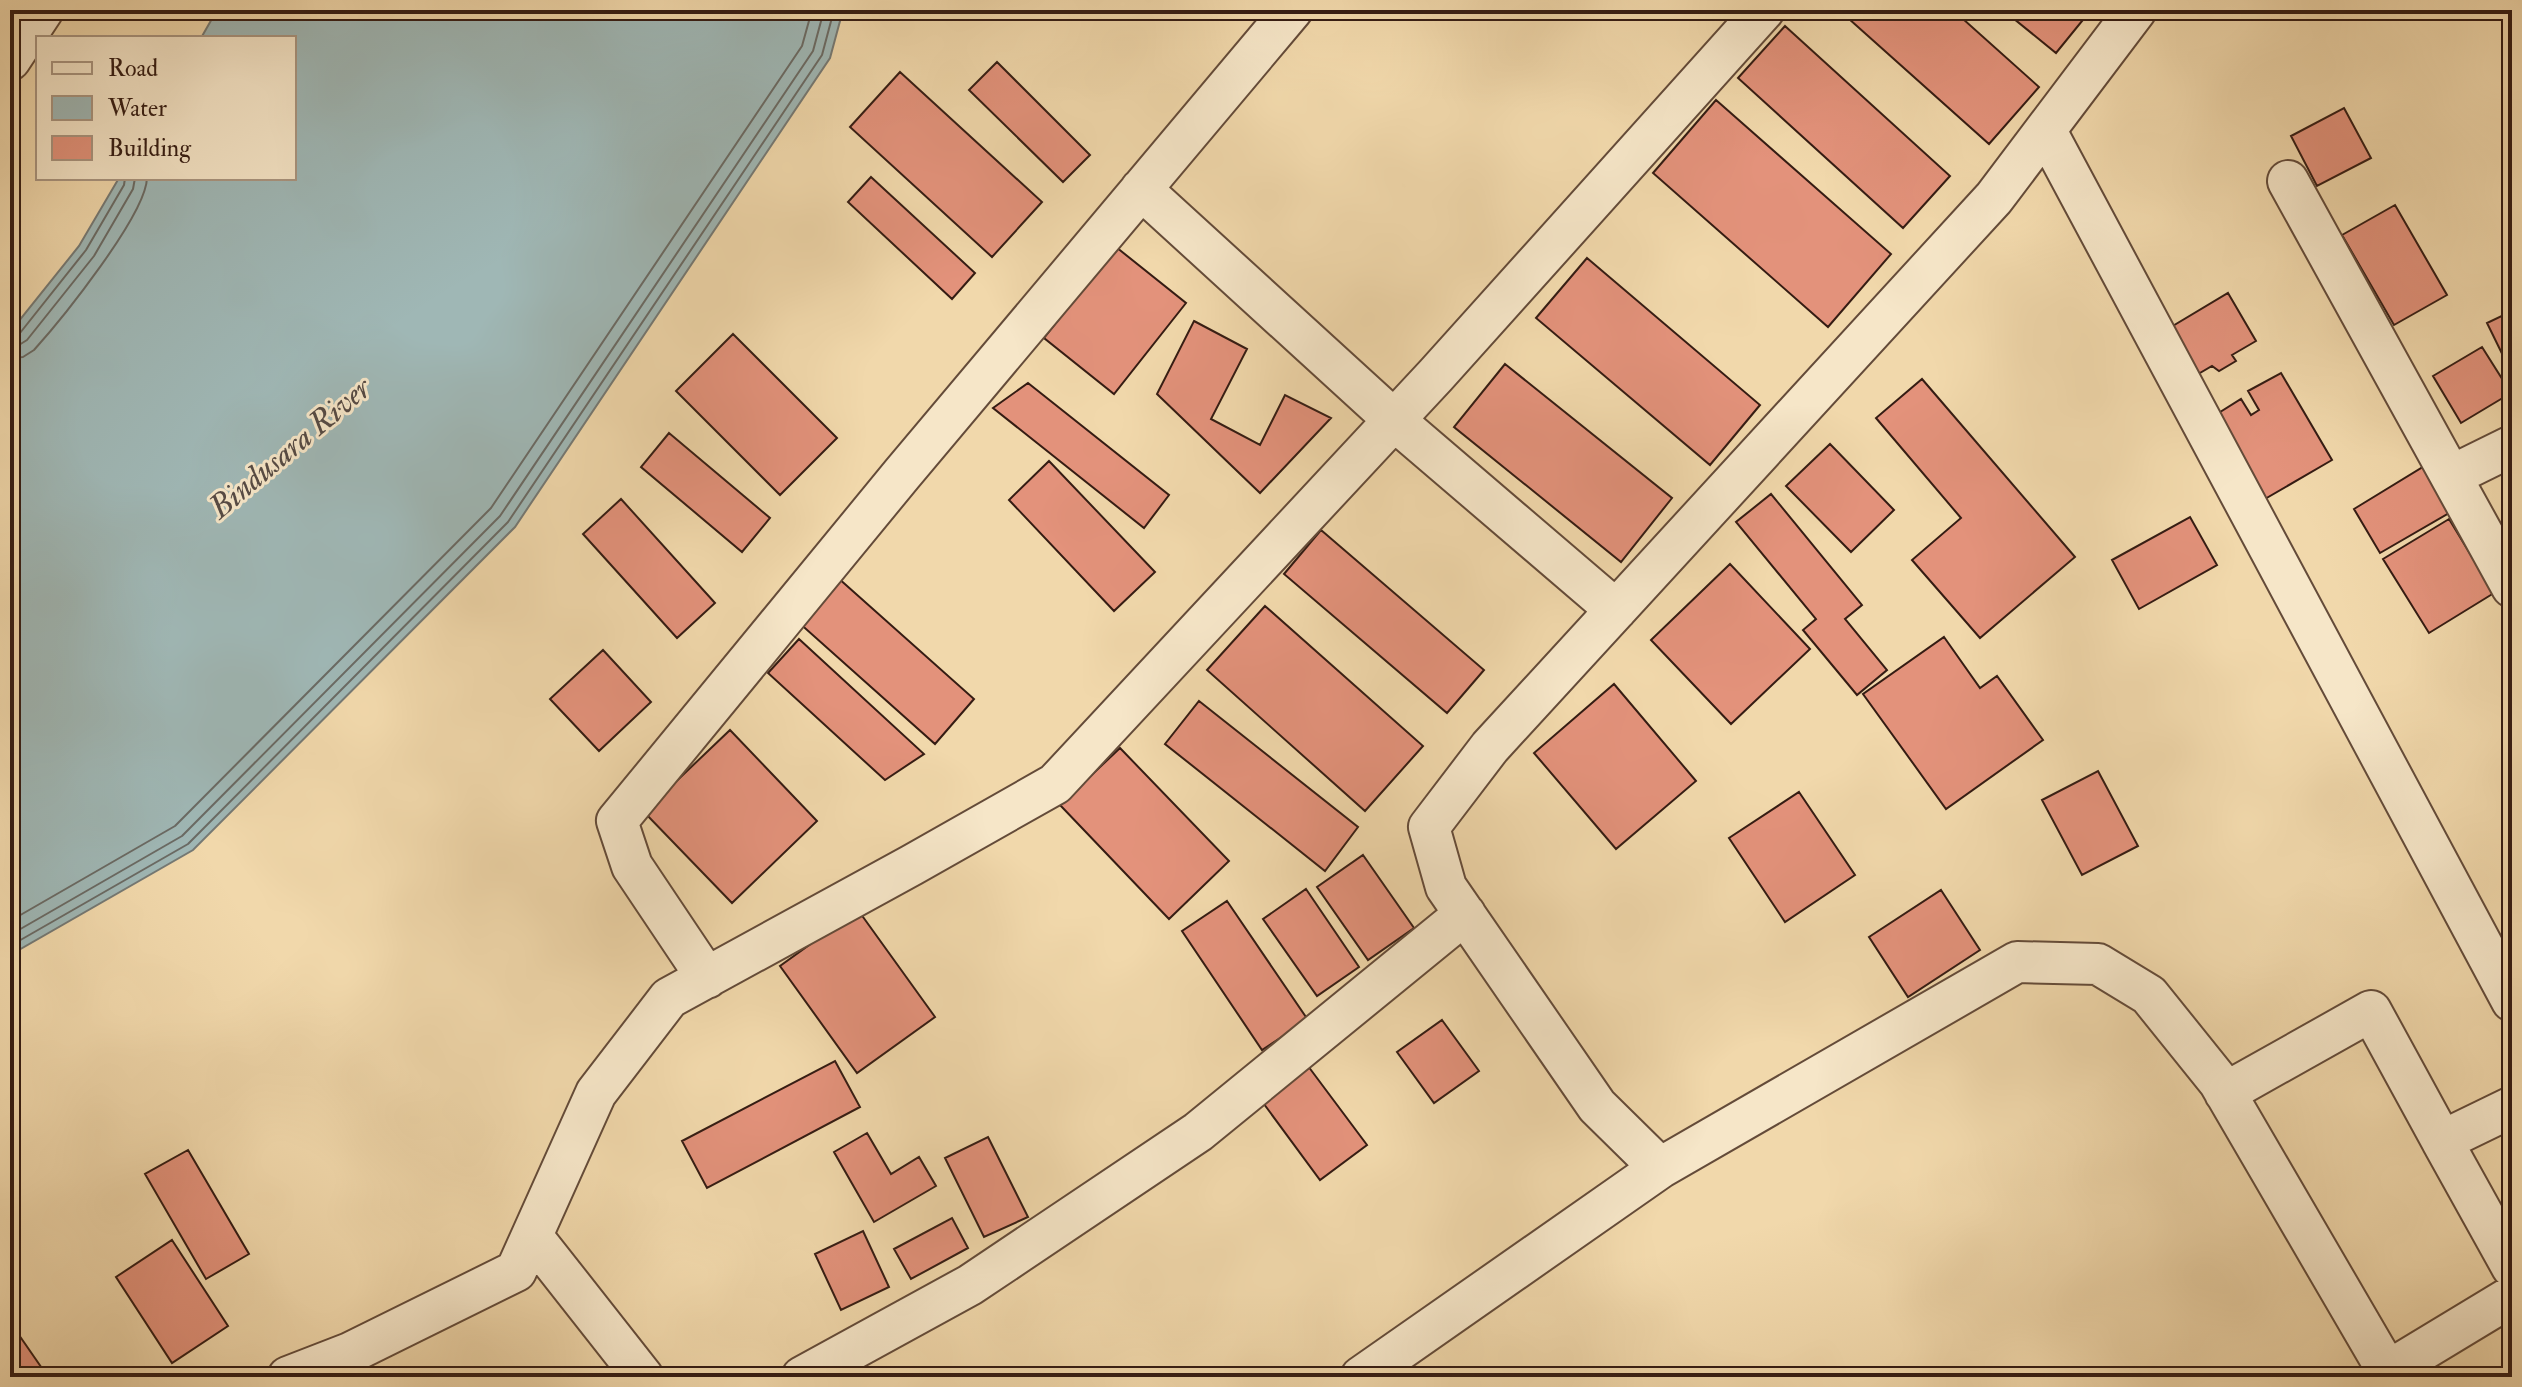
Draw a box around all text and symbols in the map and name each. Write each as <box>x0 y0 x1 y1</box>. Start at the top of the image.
legend <box>36 36 296 180</box>
text: Road <box>108 53 158 84</box>
text: Water <box>107 93 167 124</box>
text: Building <box>108 133 192 164</box>
water label: Bindusara River <box>199 367 381 529</box>

